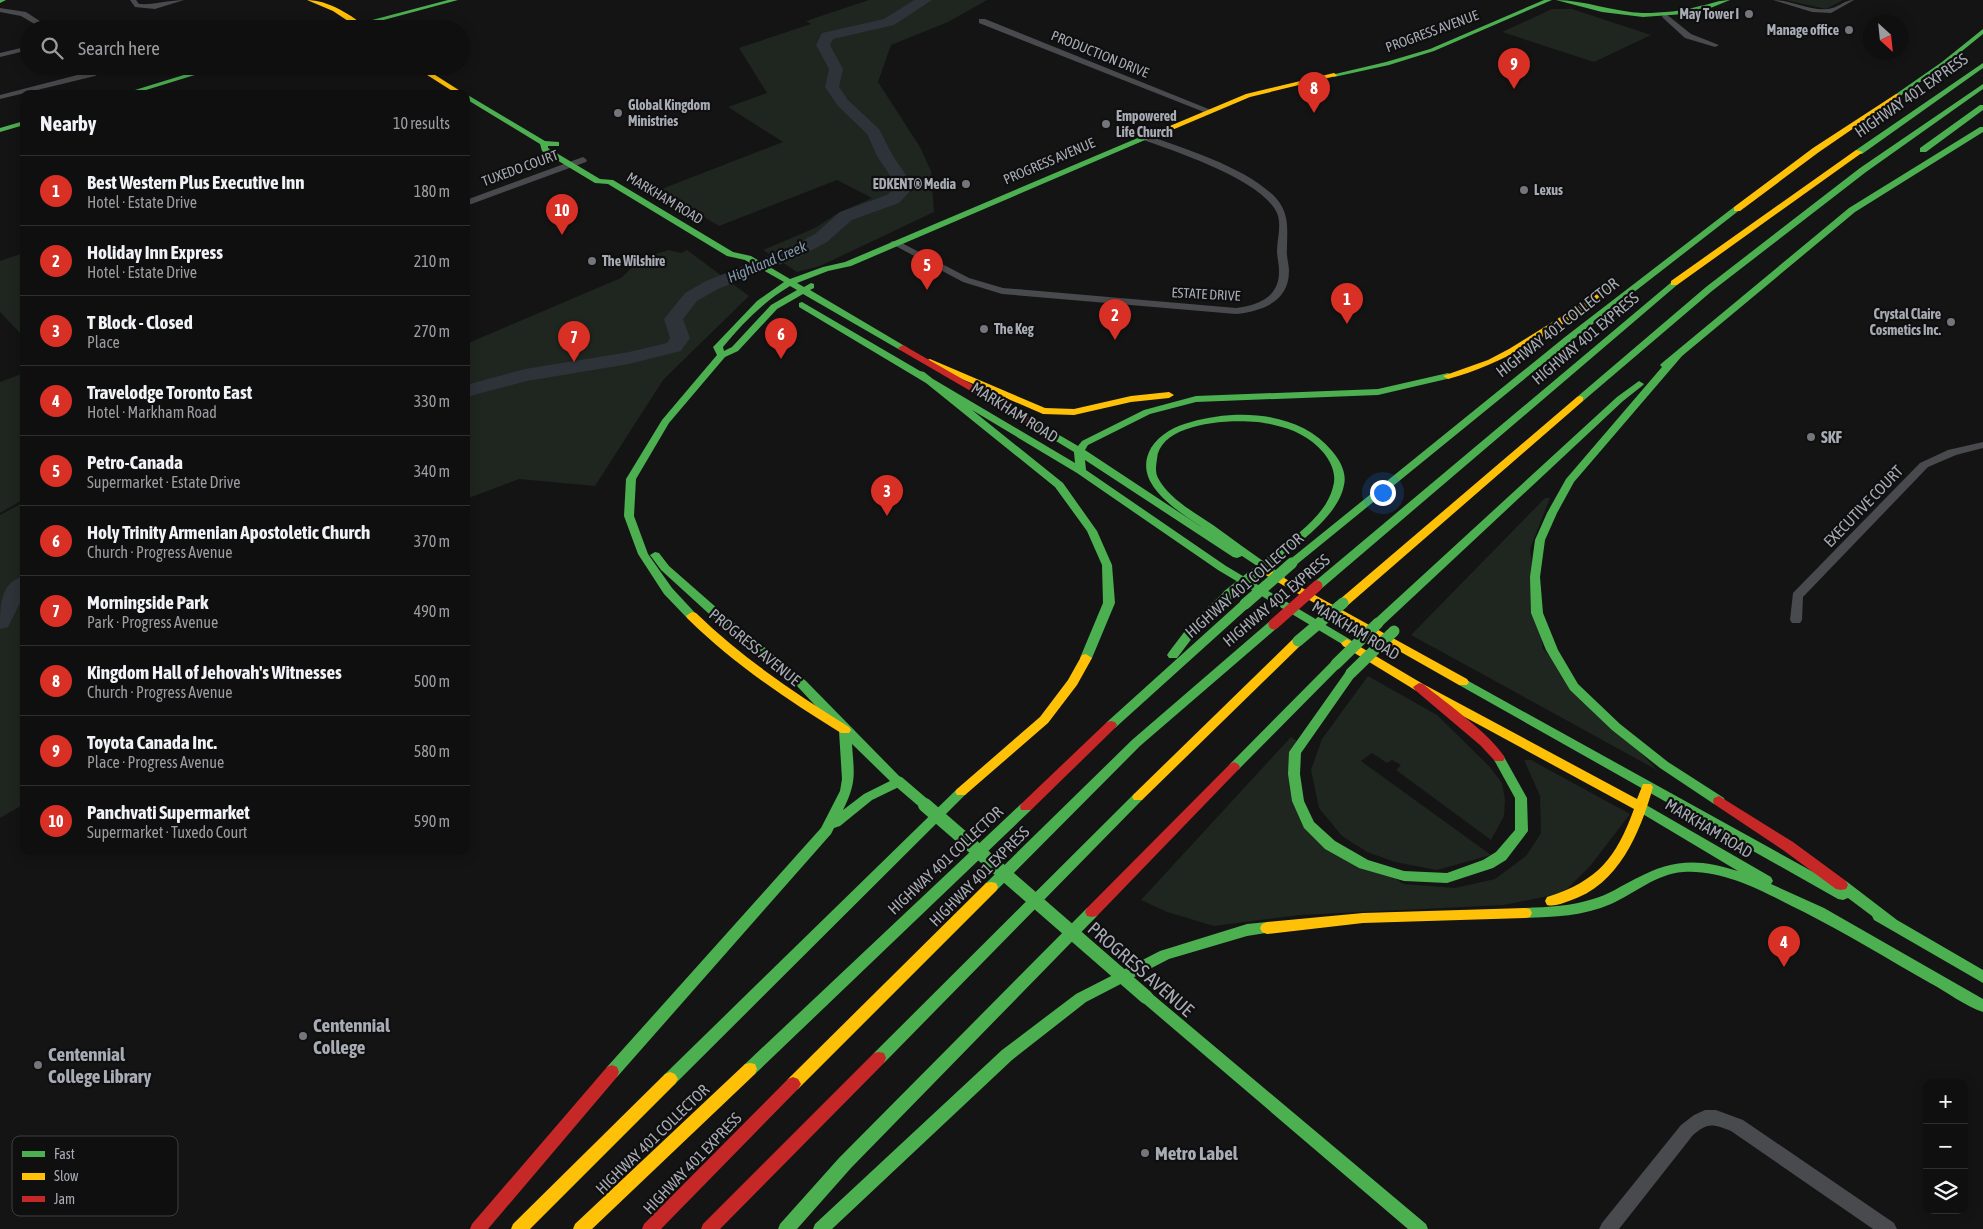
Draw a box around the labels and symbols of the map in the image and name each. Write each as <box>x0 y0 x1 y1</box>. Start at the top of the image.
place label: May Tower I <box>1679 6 1739 22</box>
street label: PROGRESS AVENUE <box>1383 7 1481 55</box>
marker: May Tower I <box>1743 8 1755 20</box>
north arrow <box>1863 15 1908 60</box>
place label: Manage office <box>1767 22 1839 38</box>
marker: Manage office <box>1843 24 1855 36</box>
street label: PRODUCTION DRIVE <box>1049 27 1151 81</box>
pin: 9 <box>1498 48 1530 89</box>
street label: HIGHWAY 401 EXPRESS <box>1851 49 1971 141</box>
pin: 8 <box>1298 72 1330 113</box>
place label: Global Kingdom Ministries <box>628 97 710 129</box>
marker: Global Kingdom Ministries <box>612 107 624 119</box>
place label: Empowered Life Church <box>1116 108 1177 140</box>
marker: Empowered Life Church <box>1100 118 1112 130</box>
street label: PROGRESS AVENUE <box>1001 135 1097 187</box>
street label: TUXEDO COURT <box>480 147 560 189</box>
street label: MARKHAM ROAD <box>624 169 706 227</box>
place label: EDKENT® Media <box>873 176 956 192</box>
marker: EDKENT® Media <box>960 178 972 190</box>
place label: Lexus <box>1534 182 1563 198</box>
marker: Lexus <box>1518 184 1530 196</box>
pin: 10 <box>546 194 578 235</box>
water label: Highland Creek <box>725 237 809 286</box>
pin: 5 <box>911 249 943 290</box>
place label: The Wilshire <box>602 253 665 269</box>
marker: The Wilshire <box>586 255 598 267</box>
street label: HIGHWAY 401 COLLECTOR <box>1492 274 1622 380</box>
pin: 1 <box>1331 283 1363 324</box>
street label: ESTATE DRIVE <box>1171 284 1241 304</box>
street label: HIGHWAY 401 EXPRESS <box>1528 288 1642 388</box>
pin: 2 <box>1099 299 1131 340</box>
place label: Crystal Claire Cosmetics Inc. <box>1869 306 1941 338</box>
marker: Crystal Claire Cosmetics Inc. <box>1945 316 1957 328</box>
pin: 6 <box>765 318 797 359</box>
pin: 7 <box>558 321 590 362</box>
place label: The Keg <box>994 321 1035 337</box>
marker: The Keg <box>978 323 990 335</box>
street label: MARKHAM ROAD <box>968 378 1062 446</box>
place label: SKF <box>1821 428 1843 446</box>
marker: SKF <box>1805 431 1817 443</box>
street label: EXECUTIVE COURT <box>1820 462 1906 550</box>
pin: 3 <box>871 475 903 516</box>
your location <box>1370 480 1396 506</box>
street label: HIGHWAY 401 COLLECTOR <box>1181 529 1307 641</box>
street label: HIGHWAY 401 EXPRESS <box>1219 550 1333 650</box>
street label: MARKHAM ROAD <box>1309 597 1403 663</box>
street label: PROGRESS AVENUE <box>706 605 804 689</box>
street label: MARKHAM ROAD <box>1662 795 1756 861</box>
street label: HIGHWAY 401 COLLECTOR <box>884 802 1006 918</box>
street label: HIGHWAY 401 EXPRESS <box>925 822 1033 930</box>
street label: PROGRESS AVENUE <box>1084 917 1198 1021</box>
pin: 4 <box>1768 926 1800 967</box>
place label: Centennial College <box>313 1014 391 1058</box>
marker: Centennial College <box>297 1030 309 1042</box>
place label: Centennial College Library <box>48 1043 151 1087</box>
marker: Centennial College Library <box>32 1059 44 1071</box>
street label: HIGHWAY 401 COLLECTOR <box>592 1080 712 1198</box>
street label: HIGHWAY 401 EXPRESS <box>639 1108 745 1217</box>
legend <box>12 1136 178 1216</box>
place label: Metro Label <box>1155 1142 1239 1164</box>
text: Fast <box>54 1146 75 1162</box>
marker: Metro Label <box>1139 1147 1151 1159</box>
text: Slow <box>54 1168 79 1184</box>
text: Jam <box>54 1191 75 1207</box>

